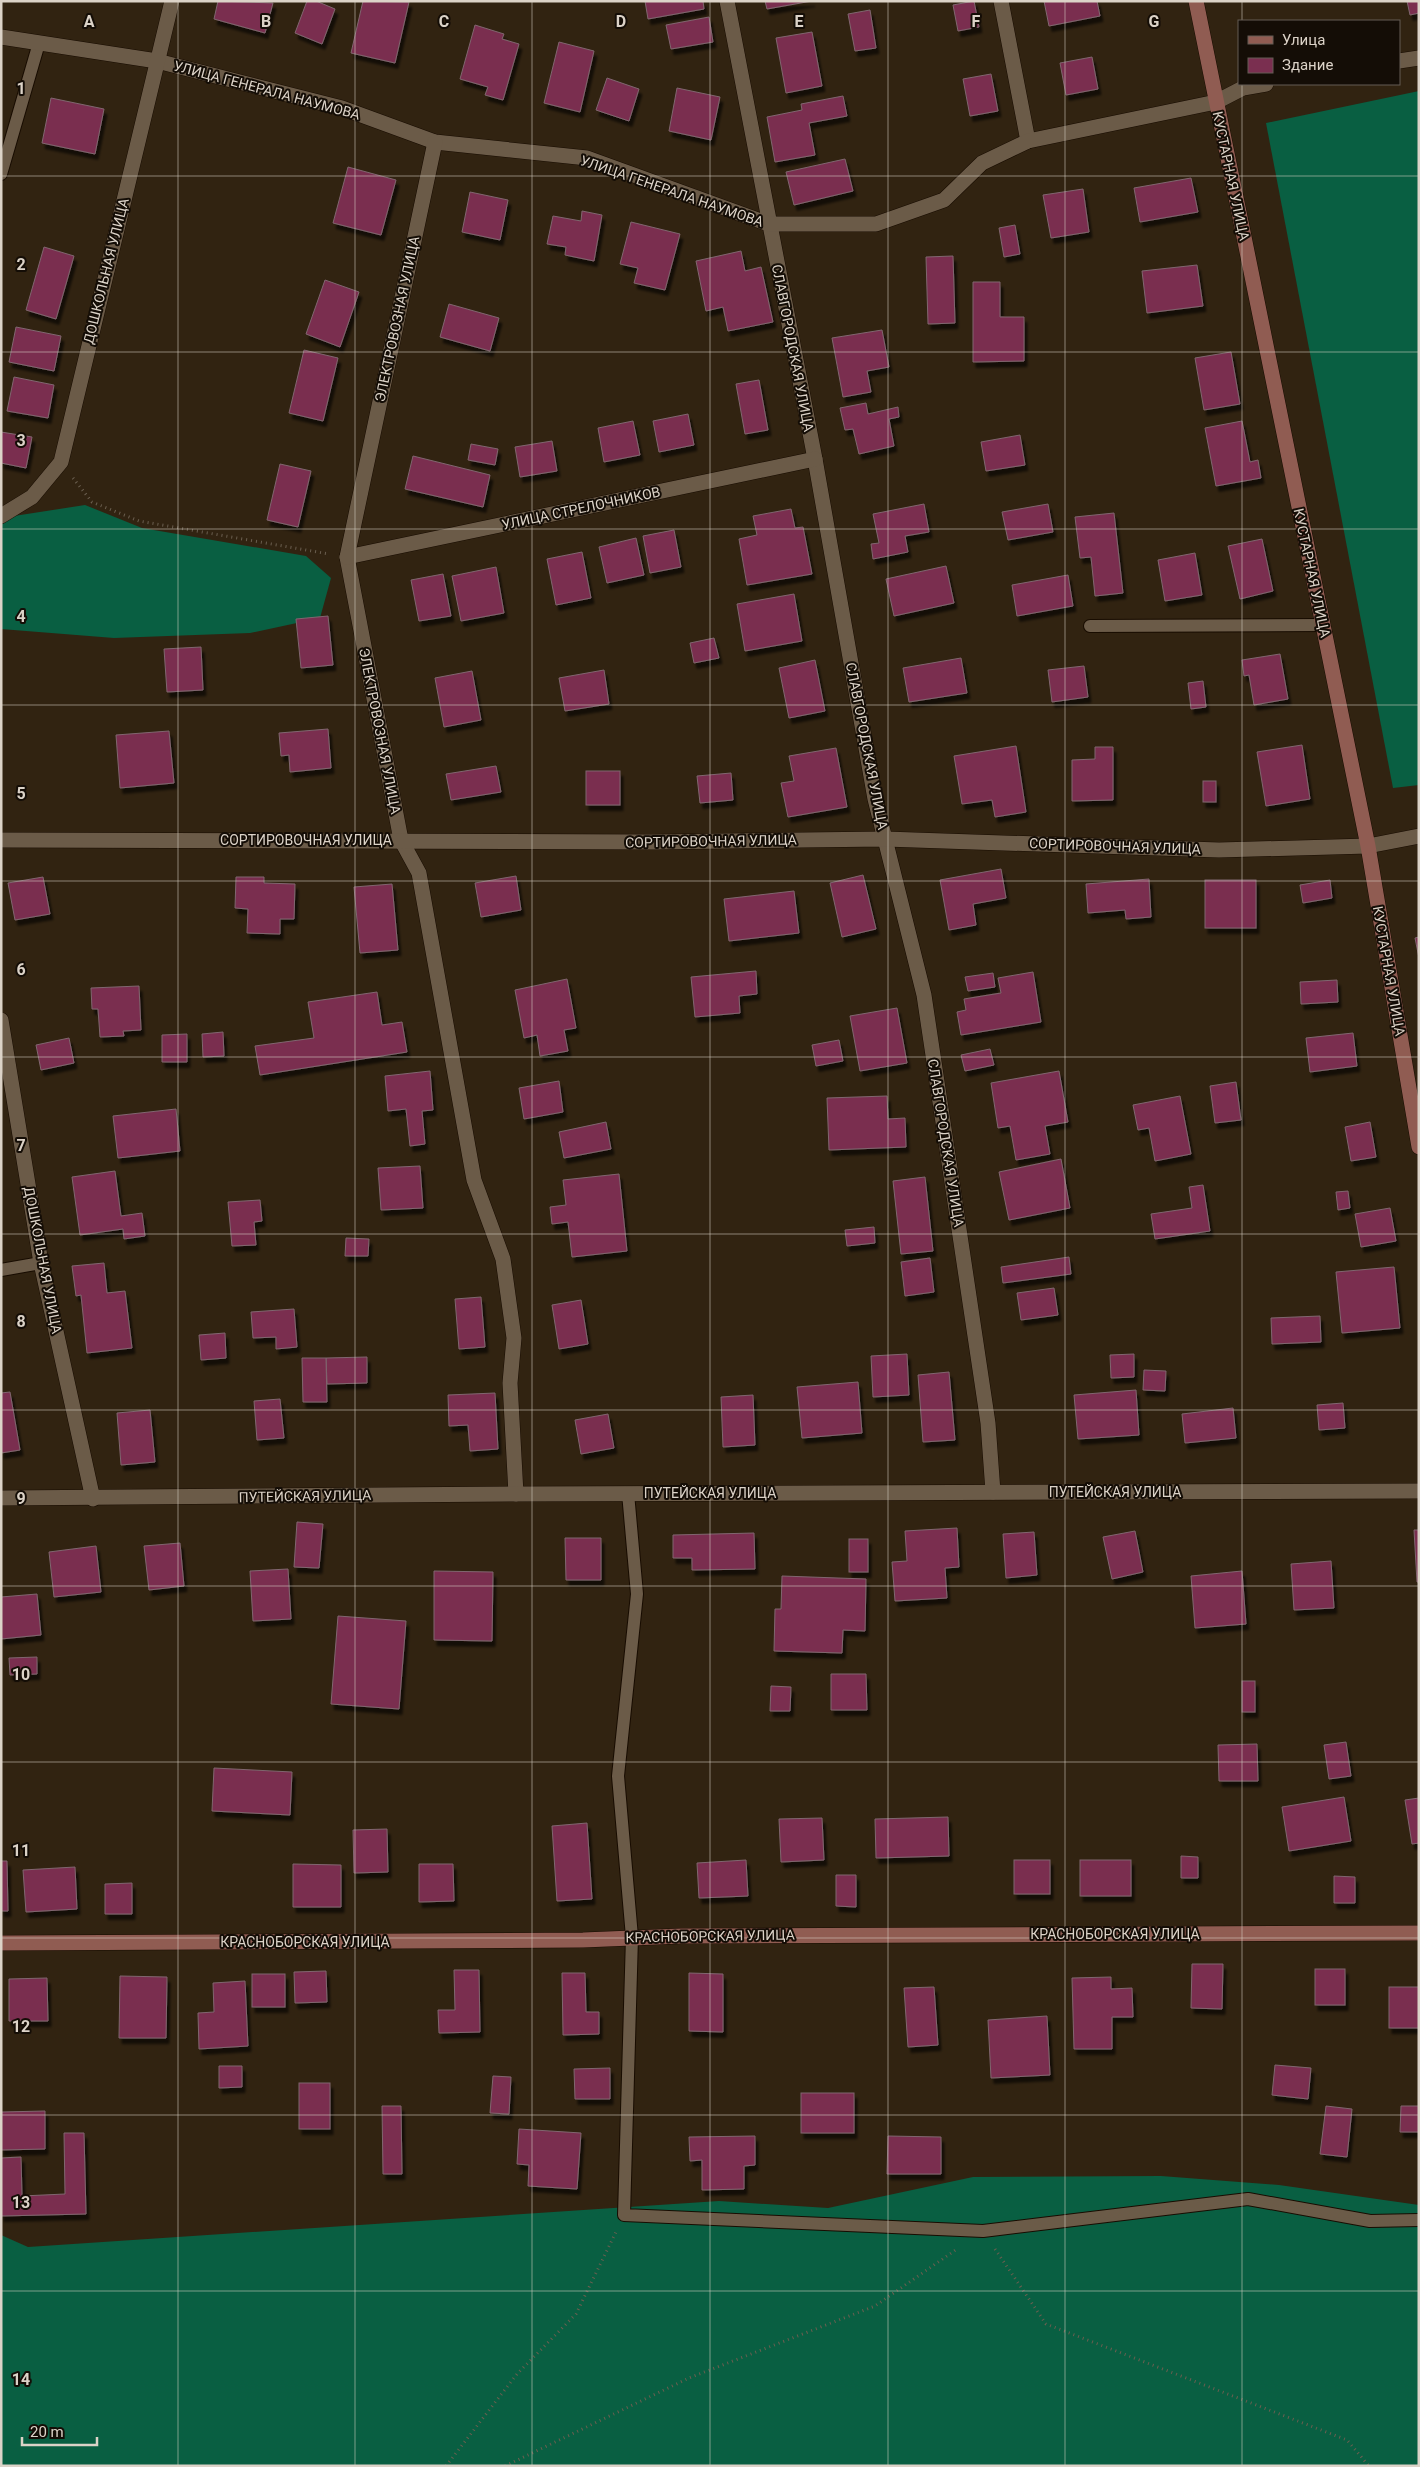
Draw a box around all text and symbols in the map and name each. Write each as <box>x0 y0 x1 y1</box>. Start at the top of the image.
text: A <box>84 12 95 31</box>
text: B <box>261 12 271 31</box>
text: C <box>439 12 449 31</box>
text: D <box>616 12 626 31</box>
text: E <box>795 12 804 31</box>
text: F <box>972 12 981 31</box>
text: G <box>1149 12 1160 31</box>
legend <box>1238 20 1400 85</box>
text: Улица <box>1282 31 1325 49</box>
text: Здание <box>1282 56 1333 74</box>
street label: УЛИЦА ГЕНЕРАЛА НАУМОВА <box>172 57 362 123</box>
text: 1 <box>16 79 26 98</box>
street label: КУСТАРНАЯ УЛИЦА <box>1209 110 1253 242</box>
street label: УЛИЦА ГЕНЕРАЛА НАУМОВА <box>578 152 766 230</box>
street label: ДОШКОЛЬНАЯ УЛИЦА <box>80 197 132 345</box>
street label: ЭЛЕКТРОВОЗНАЯ УЛИЦА <box>372 235 422 403</box>
text: 2 <box>16 255 26 274</box>
street label: СЛАВГОРОДСКАЯ УЛИЦА <box>769 263 817 433</box>
text: 3 <box>16 431 26 450</box>
street label: УЛИЦА СТРЕЛОЧНИКОВ <box>500 483 662 533</box>
street label: КУСТАРНАЯ УЛИЦА <box>1290 507 1334 639</box>
text: 4 <box>16 607 26 626</box>
street label: ЭЛЕКТРОВОЗНАЯ УЛИЦА <box>356 646 404 816</box>
street label: СЛАВГОРОДСКАЯ УЛИЦА <box>843 661 891 831</box>
text: 5 <box>16 784 26 803</box>
street label: СОРТИРОВОЧНАЯ УЛИЦА <box>220 832 392 848</box>
street label: СОРТИРОВОЧНАЯ УЛИЦА <box>625 832 797 850</box>
street label: СОРТИРОВОЧНАЯ УЛИЦА <box>1029 835 1201 857</box>
street label: КУСТАРНАЯ УЛИЦА <box>1370 905 1408 1037</box>
text: 6 <box>16 960 26 979</box>
street label: СЛАВГОРОДСКАЯ УЛИЦА <box>925 1058 967 1228</box>
text: 7 <box>16 1136 26 1155</box>
street label: ДОШКОЛЬНАЯ УЛИЦА <box>21 1185 65 1335</box>
text: 8 <box>16 1312 26 1331</box>
street label: ПУТЕЙСКАЯ УЛИЦА <box>1049 1484 1181 1500</box>
street label: ПУТЕЙСКАЯ УЛИЦА <box>644 1485 776 1501</box>
street label: ПУТЕЙСКАЯ УЛИЦА <box>239 1487 371 1505</box>
text: 9 <box>16 1489 26 1508</box>
text: 10 <box>12 1665 30 1684</box>
text: 11 <box>12 1841 30 1860</box>
street label: КРАСНОБОРСКАЯ УЛИЦА <box>1030 1926 1200 1942</box>
street label: КРАСНОБОРСКАЯ УЛИЦА <box>625 1927 795 1945</box>
street label: КРАСНОБОРСКАЯ УЛИЦА <box>220 1934 390 1950</box>
text: 12 <box>12 2017 30 2036</box>
text: 13 <box>12 2193 30 2212</box>
text: 14 <box>12 2370 30 2389</box>
scale bar <box>22 2414 98 2446</box>
text: 20 m <box>30 2423 64 2441</box>

